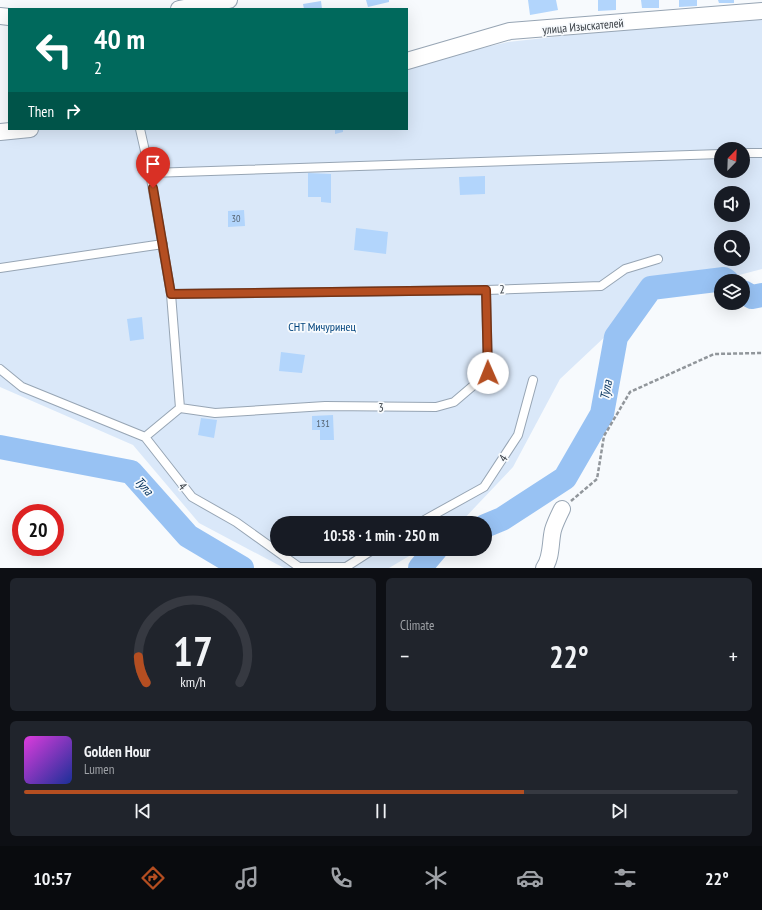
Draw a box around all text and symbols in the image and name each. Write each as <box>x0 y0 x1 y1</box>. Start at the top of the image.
street label: улица Изыскателей <box>542 15 624 37</box>
text: 40 m <box>94 20 145 57</box>
icon: left <box>28 24 80 76</box>
text: 2 <box>94 56 102 79</box>
icon: right <box>62 100 84 122</box>
text: Then <box>28 102 54 121</box>
north arrow <box>714 142 750 178</box>
map controls <box>714 142 750 310</box>
pin <box>136 147 170 188</box>
icon: arrive <box>142 153 164 175</box>
button: sound <box>714 186 750 222</box>
house number: 30 <box>232 212 241 225</box>
button: search <box>714 230 750 266</box>
button: layers <box>714 274 750 310</box>
street label: 2 <box>499 281 505 297</box>
park label: СНТ Мичуринец <box>288 319 356 334</box>
position arrow <box>467 352 509 394</box>
water label: Тула <box>596 378 616 401</box>
street label: 3 <box>378 399 384 415</box>
house number: 131 <box>316 417 330 430</box>
street label: 4 <box>495 451 511 464</box>
water label: Тула <box>131 473 157 500</box>
street label: 4 <box>175 479 191 493</box>
speed limit sign: 20 <box>12 504 64 556</box>
text: 10:58 · 1 min · 250 m <box>323 526 439 545</box>
text: Climate <box>400 617 434 634</box>
text: 17 <box>173 623 213 676</box>
text: 22° <box>549 637 589 676</box>
text: − <box>400 642 409 670</box>
text: + <box>729 642 738 670</box>
text: km/h <box>180 671 206 690</box>
text: Golden Hour <box>84 742 151 761</box>
text: Lumen <box>84 761 114 778</box>
icon: previous <box>132 800 154 822</box>
icon: pause <box>370 800 392 822</box>
icon: next <box>608 800 630 822</box>
icon: directions <box>139 864 167 892</box>
icon: music <box>233 864 261 892</box>
icon: phone <box>327 864 355 892</box>
icon: climate <box>422 864 450 892</box>
icon: car <box>516 864 544 892</box>
icon: filters <box>611 864 639 892</box>
text: 10:57 <box>33 867 72 890</box>
text: 22° <box>705 867 729 890</box>

